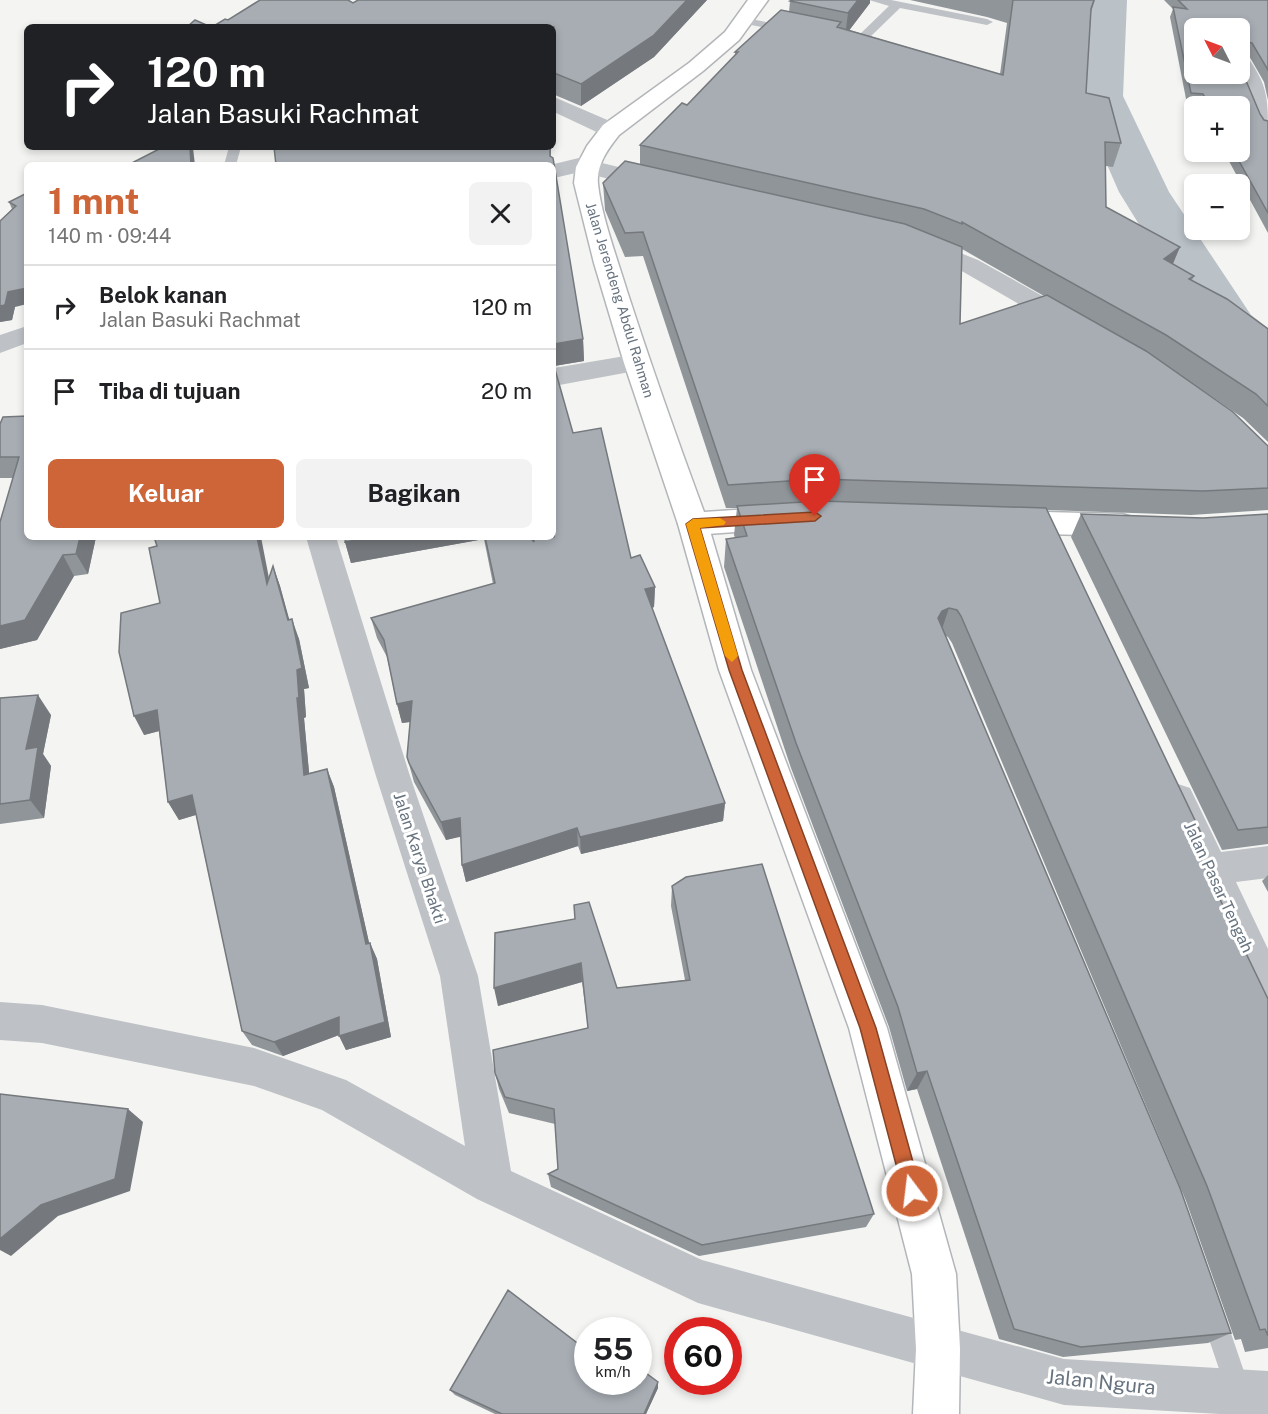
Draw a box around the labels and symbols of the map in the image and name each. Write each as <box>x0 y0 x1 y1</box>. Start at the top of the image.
north arrow <box>1184 18 1250 84</box>
street label: Jalan Jerendeng Abdul Rahman <box>583 200 657 400</box>
pin <box>789 454 840 516</box>
street label: Jalan Karya Bhakti <box>389 790 450 926</box>
street label: Jalan Pasar Tengah <box>1180 819 1257 956</box>
position arrow <box>880 1159 944 1223</box>
speed limit sign: 60 <box>664 1317 742 1395</box>
street label: Jalan Ngura <box>1045 1364 1157 1400</box>

